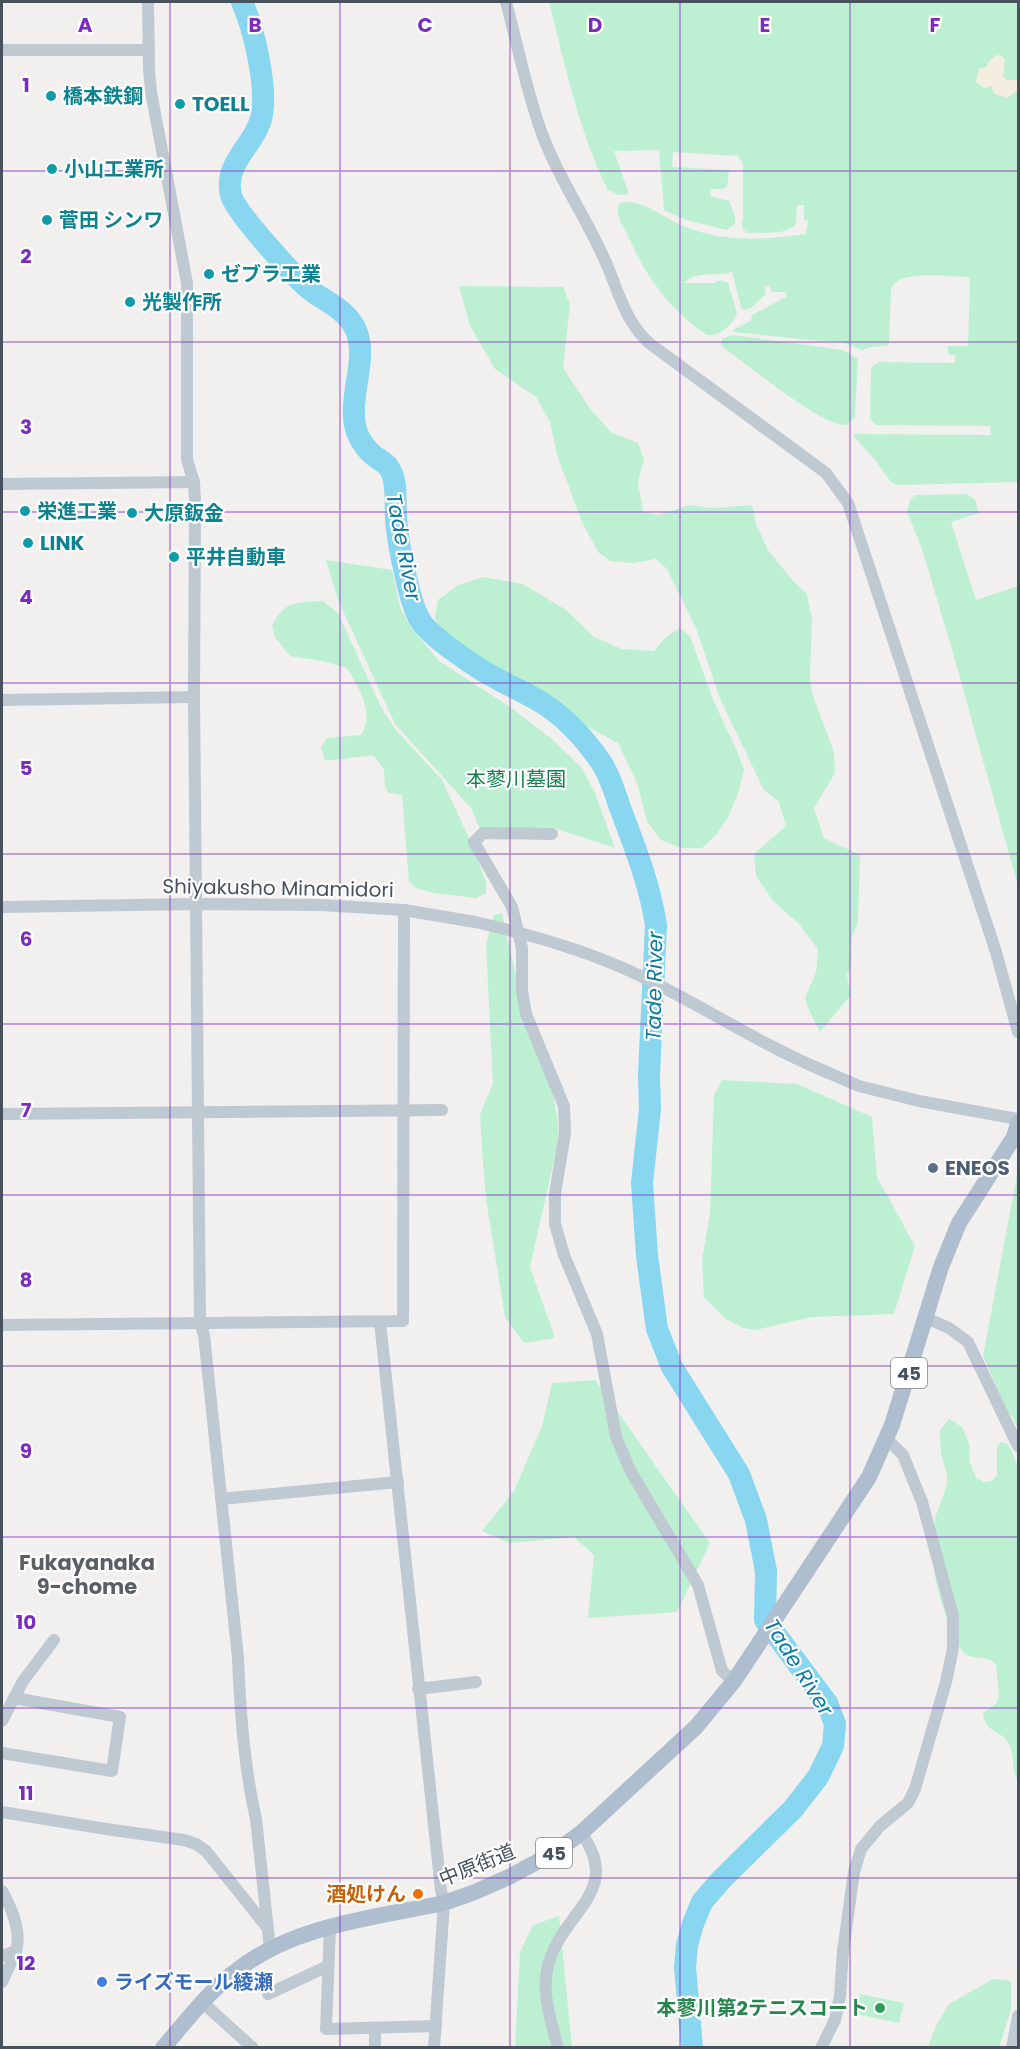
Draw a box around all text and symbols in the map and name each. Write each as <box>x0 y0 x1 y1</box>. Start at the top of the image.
text: A <box>78 11 93 39</box>
text: B <box>248 11 262 39</box>
text: C <box>417 11 433 39</box>
text: D <box>588 11 602 39</box>
text: E <box>760 11 770 39</box>
text: F <box>930 11 941 39</box>
text: 1 <box>22 71 30 99</box>
place label: 橋本鉄鋼 <box>63 82 143 110</box>
marker: 橋本鉄鋼 <box>44 89 58 103</box>
place label: TOELL <box>192 90 250 118</box>
marker: TOELL <box>173 97 187 111</box>
place label: 小山工業所 <box>64 155 164 183</box>
marker: 小山工業所 <box>45 162 59 176</box>
place label: 菅田 シンワ <box>59 206 163 234</box>
marker: 菅田 シンワ <box>40 213 54 227</box>
text: 2 <box>20 242 32 270</box>
place label: ゼブラ工業 <box>221 260 321 288</box>
marker: ゼブラ工業 <box>202 267 216 281</box>
place label: 光製作所 <box>142 288 222 316</box>
marker: 光製作所 <box>123 295 137 309</box>
text: 3 <box>20 413 32 441</box>
water label: Tade River <box>379 490 429 605</box>
place label: 栄進工業 <box>37 497 117 525</box>
place label: 大原鈑金 <box>144 499 224 527</box>
marker: 栄進工業 <box>18 504 32 518</box>
marker: 大原鈑金 <box>125 506 139 520</box>
place label: LINK <box>40 529 84 557</box>
marker: LINK <box>21 536 35 550</box>
place label: 平井自動車 <box>186 543 286 571</box>
marker: 平井自動車 <box>167 550 181 564</box>
text: 4 <box>19 583 33 611</box>
text: 5 <box>20 754 33 782</box>
park label: 本蓼川墓園 <box>466 765 566 793</box>
street label: Shiyakusho Minamidori <box>162 872 394 904</box>
text: 6 <box>20 925 32 953</box>
water label: Tade River <box>639 930 669 1041</box>
text: 7 <box>21 1096 32 1124</box>
place label: ENEOS <box>945 1154 1010 1182</box>
marker: ENEOS <box>926 1161 940 1175</box>
text: 8 <box>20 1266 32 1294</box>
road number: 45 <box>891 1358 927 1388</box>
text: 9 <box>20 1437 32 1465</box>
district label: Fukayanaka 9-chome <box>19 1548 155 1601</box>
text: 10 <box>16 1608 36 1636</box>
water label: Tade River <box>758 1613 841 1722</box>
text: 11 <box>18 1779 34 1807</box>
street label: 中原街道 <box>435 1837 519 1893</box>
road number: 45 <box>536 1838 572 1868</box>
place label: 酒処けん <box>326 1880 406 1908</box>
marker: 酒処けん <box>411 1887 425 1901</box>
text: 12 <box>17 1949 35 1977</box>
place label: ライズモール綾瀬 <box>114 1968 273 1996</box>
marker: ライズモール綾瀬 <box>95 1975 109 1989</box>
place label: 本蓼川第2テニスコート <box>657 1994 868 2022</box>
marker: 本蓼川第2テニスコート <box>873 2001 887 2015</box>

